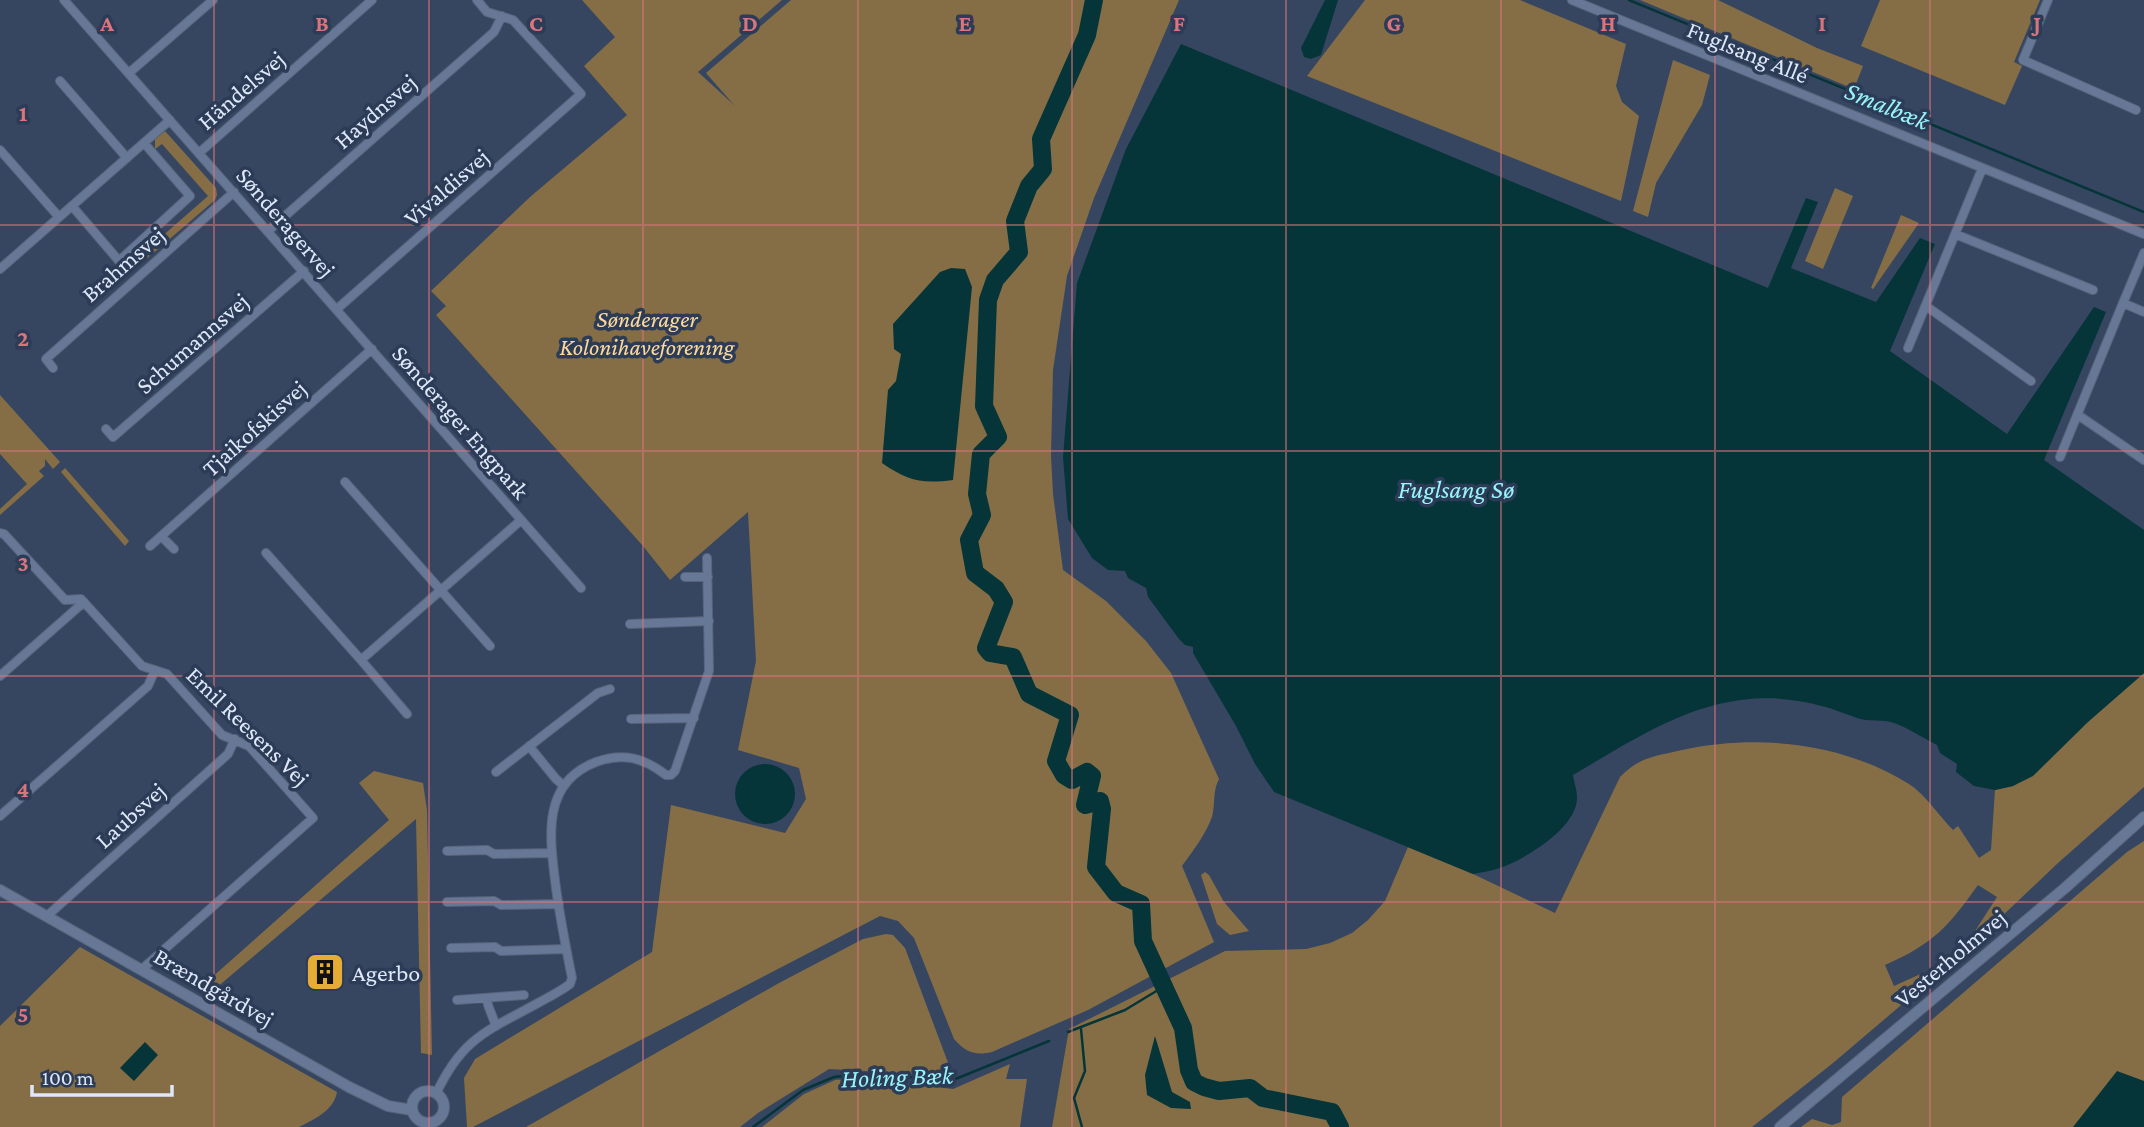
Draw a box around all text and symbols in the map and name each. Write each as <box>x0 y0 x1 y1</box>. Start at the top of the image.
text: A <box>99 10 114 36</box>
text: B <box>315 10 329 36</box>
text: C <box>529 10 543 36</box>
text: D <box>742 10 758 36</box>
text: E <box>958 10 972 36</box>
text: F <box>1173 10 1185 36</box>
text: G <box>1387 10 1402 36</box>
text: H <box>1600 10 1616 36</box>
text: I <box>1818 10 1826 36</box>
text: J <box>2031 10 2041 36</box>
street label: Fuglsang Allé <box>1683 15 1813 89</box>
street label: Händelsvej <box>192 45 290 135</box>
street label: Haydnsvej <box>329 68 421 154</box>
water label: Smalbæk <box>1841 76 1935 137</box>
text: 1 <box>19 100 28 126</box>
street label: Vivaldisvej <box>398 143 494 231</box>
street label: Sønderagervej <box>231 162 341 282</box>
street label: Brahmsvej <box>76 221 170 307</box>
street label: Schumannsvej <box>131 287 253 399</box>
park label: Sønderager Kolonihaveforening <box>559 305 736 360</box>
text: 2 <box>17 325 29 351</box>
street label: Sønderager Engpark <box>387 340 535 505</box>
street label: Tjaikofskisvej <box>197 374 311 482</box>
water label: Fuglsang Sø <box>1398 475 1514 504</box>
text: 3 <box>17 550 29 576</box>
street label: Emil Reesens Vej <box>181 661 315 791</box>
text: 4 <box>17 776 29 802</box>
street label: Laubsvej <box>89 777 171 853</box>
street label: Vesterholmvej <box>1889 904 2011 1012</box>
street label: Brændgårdvej <box>149 942 279 1032</box>
building icon: Agerbo <box>304 951 346 993</box>
place label: Agerbo <box>352 959 420 986</box>
text: 5 <box>17 1001 29 1027</box>
scale bar <box>32 1054 172 1098</box>
water label: Holing Bæk <box>840 1060 955 1093</box>
text: 100 m <box>42 1066 94 1090</box>

